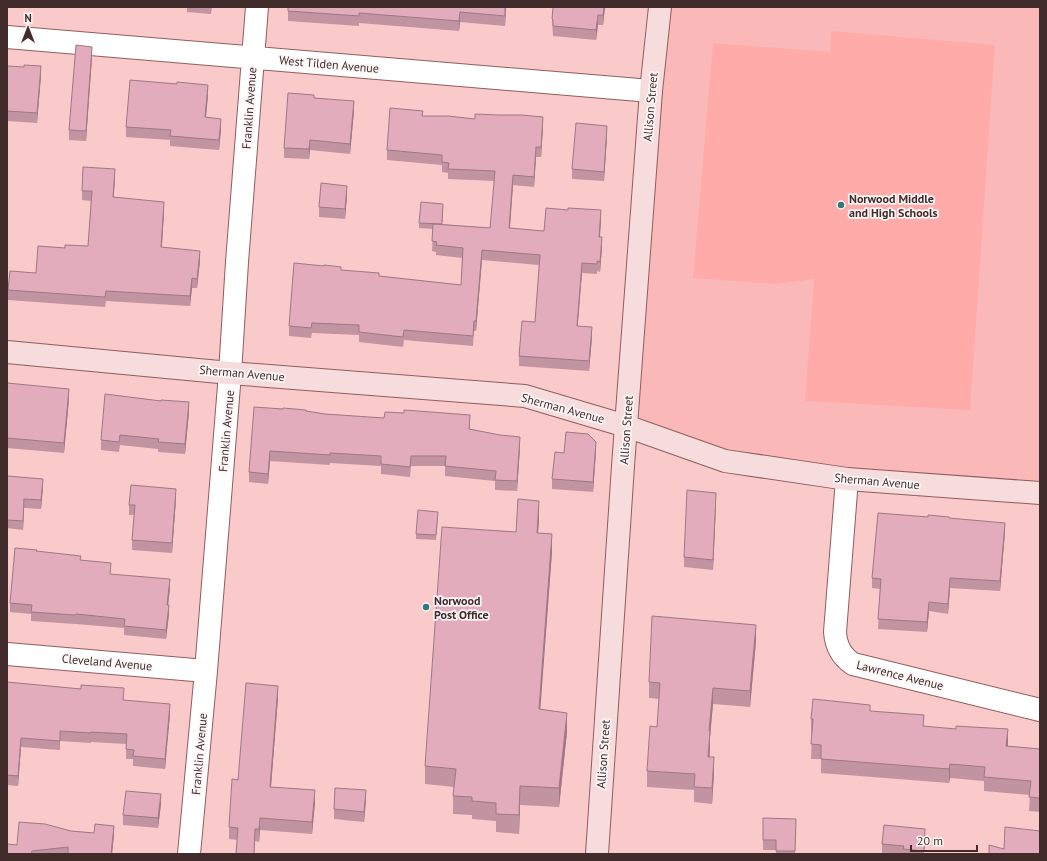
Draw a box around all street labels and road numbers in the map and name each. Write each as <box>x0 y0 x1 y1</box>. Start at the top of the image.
street label: West Tilden Avenue <box>278 52 380 76</box>
street label: Franklin Avenue <box>239 67 259 149</box>
street label: Allison Street <box>640 72 660 142</box>
street label: Sherman Avenue <box>199 362 285 384</box>
street label: Franklin Avenue <box>215 389 237 473</box>
street label: Sherman Avenue <box>520 390 606 426</box>
street label: Allison Street <box>616 395 636 465</box>
street label: Sherman Avenue <box>834 470 920 492</box>
street label: Cleveland Avenue <box>61 651 153 673</box>
street label: Lawrence Avenue <box>855 657 945 693</box>
street label: Franklin Avenue <box>188 712 210 796</box>
street label: Allison Street <box>593 719 613 789</box>

